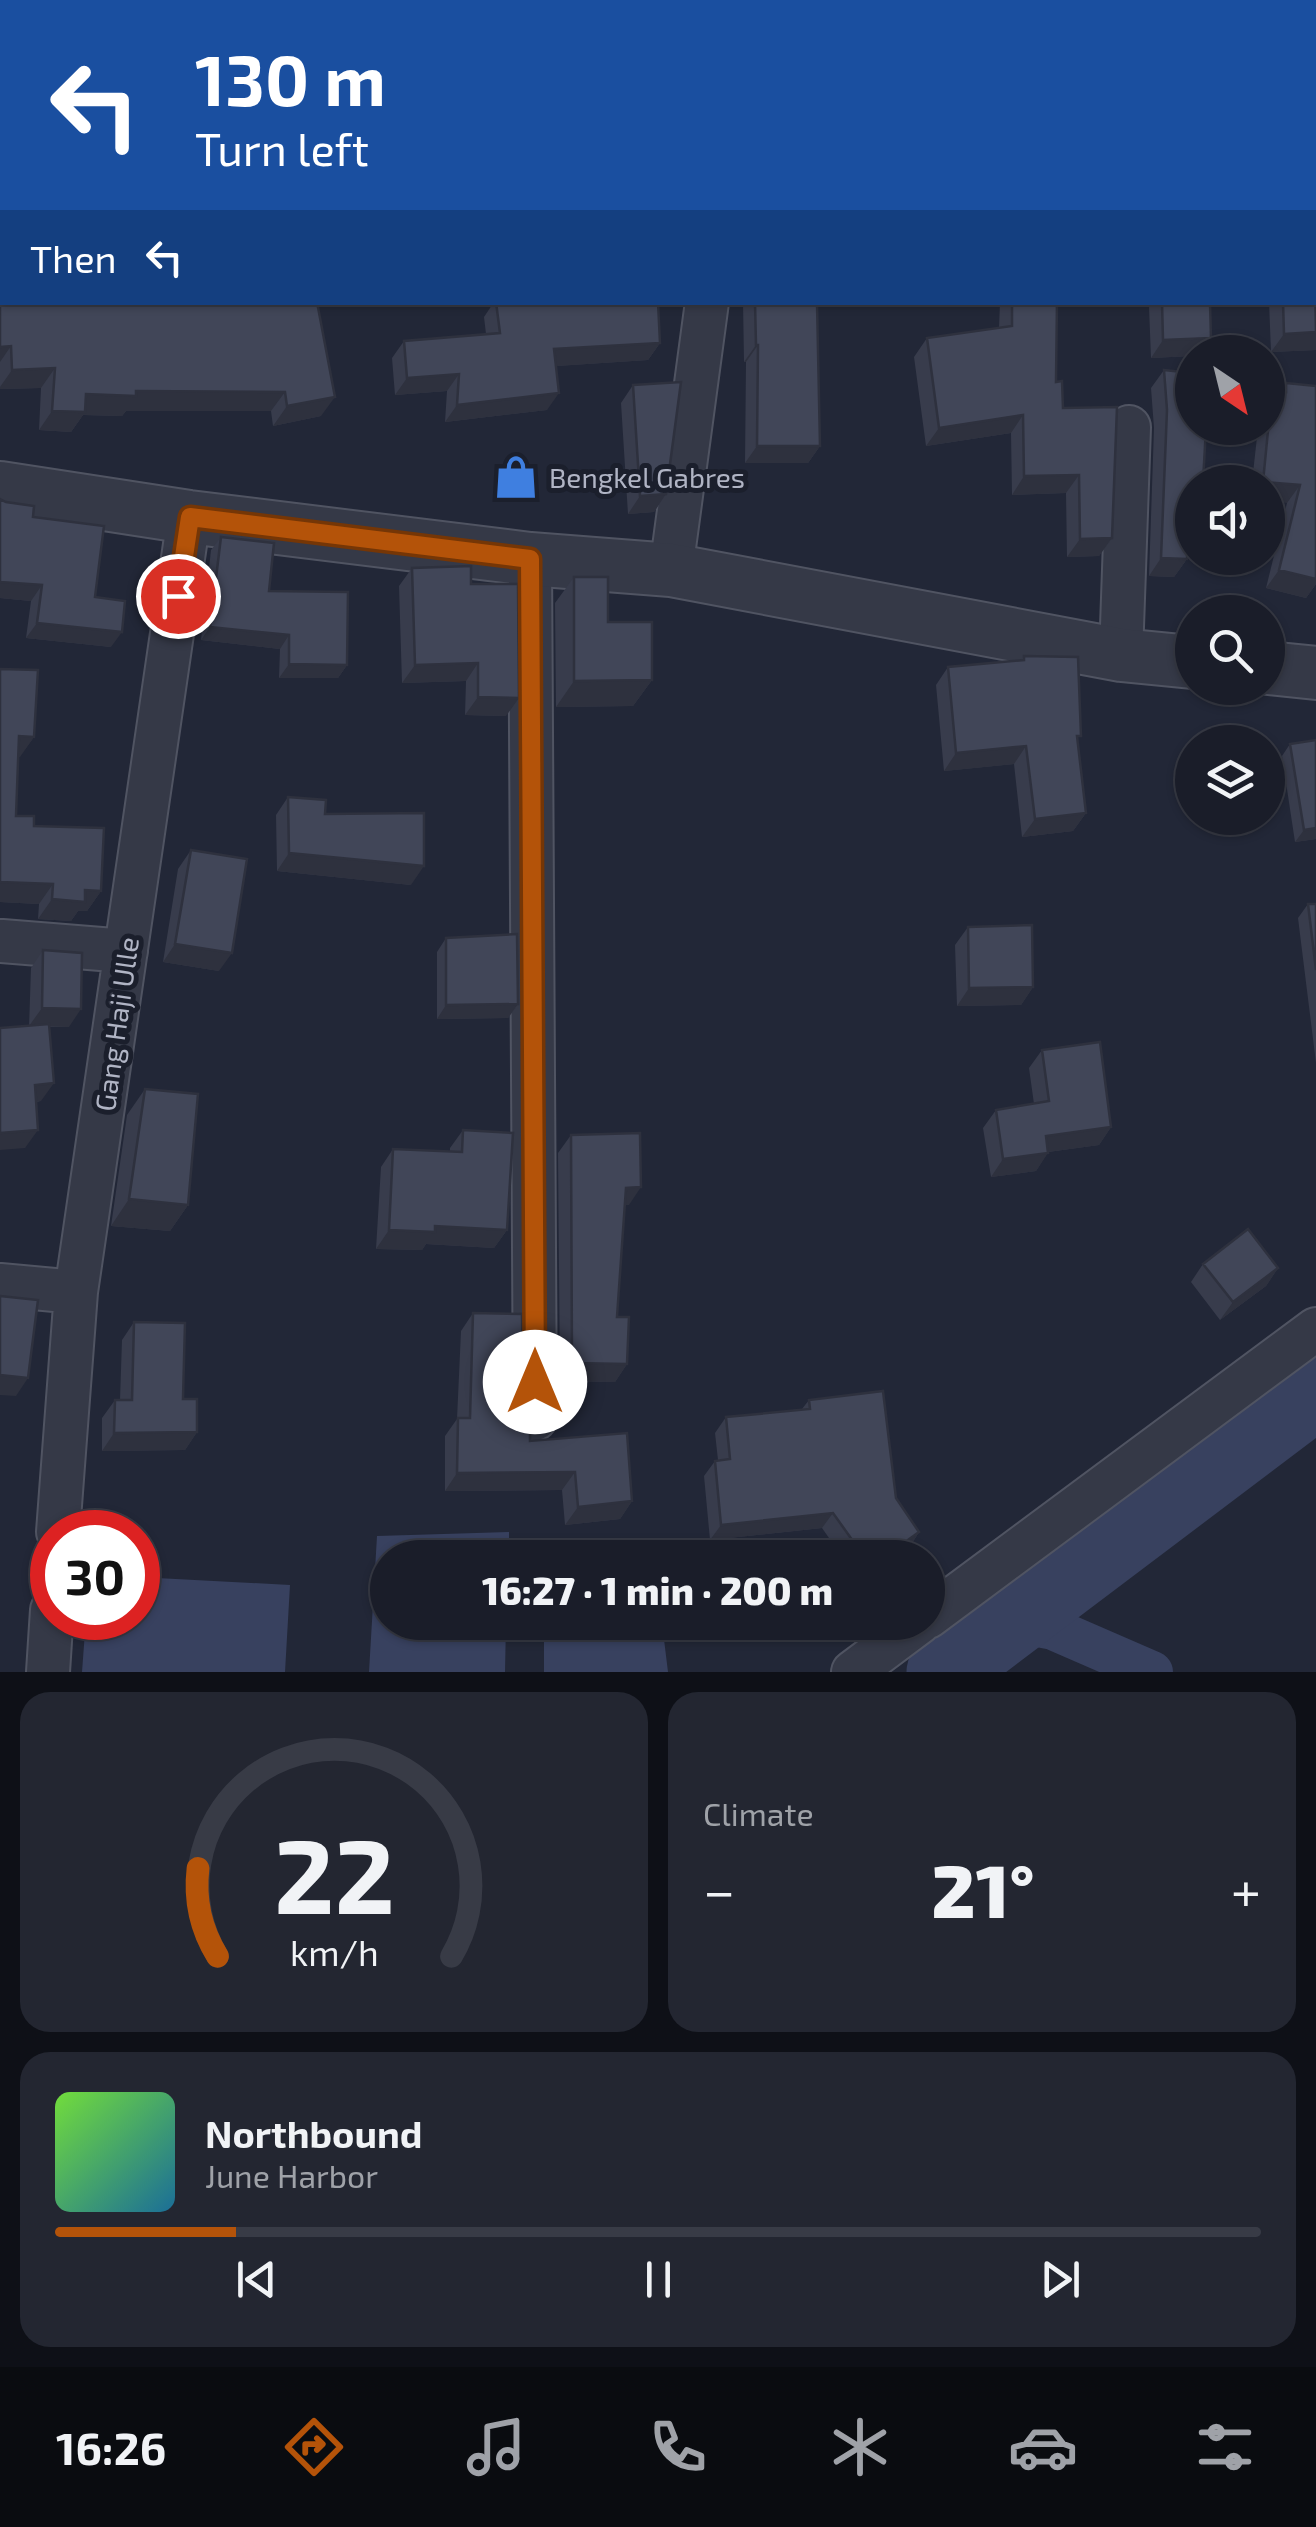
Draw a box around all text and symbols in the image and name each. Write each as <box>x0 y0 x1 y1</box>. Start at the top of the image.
text: 130 m <box>195 36 386 120</box>
icon: left <box>30 40 160 170</box>
text: Turn left <box>195 121 369 175</box>
icon: left <box>137 230 192 285</box>
text: Then <box>30 235 117 281</box>
north arrow <box>1175 335 1285 445</box>
map controls <box>1175 335 1285 835</box>
shop icon: Bengkel Gabres <box>492 453 540 501</box>
place label: Bengkel Gabres <box>549 460 745 494</box>
button: sound <box>1175 465 1285 575</box>
pin <box>136 554 221 639</box>
icon: arrive <box>151 569 206 624</box>
button: search <box>1175 595 1285 705</box>
button: layers <box>1175 725 1285 835</box>
street label: Gang Haji Ulle <box>87 935 145 1113</box>
position arrow <box>483 1330 587 1434</box>
speed limit sign: 30 <box>30 1510 160 1640</box>
text: 16:27 · 1 min · 200 m <box>482 1567 833 1613</box>
text: Climate <box>703 1794 814 1832</box>
text: 22 <box>274 1810 394 1935</box>
text: 21° <box>931 1843 1035 1933</box>
text: − <box>703 1856 735 1922</box>
text: + <box>1231 1856 1261 1922</box>
text: km/h <box>290 1930 378 1973</box>
text: Northbound <box>205 2110 423 2156</box>
text: June Harbor <box>205 2156 378 2194</box>
icon: previous <box>229 2252 284 2307</box>
icon: pause <box>631 2252 686 2307</box>
icon: next <box>1033 2252 1088 2307</box>
icon: directions <box>279 2412 349 2482</box>
icon: music <box>461 2412 531 2482</box>
icon: phone <box>643 2412 713 2482</box>
icon: climate <box>825 2412 895 2482</box>
icon: car <box>1008 2412 1078 2482</box>
icon: filters <box>1190 2412 1260 2482</box>
text: 16:26 <box>56 2420 166 2474</box>

